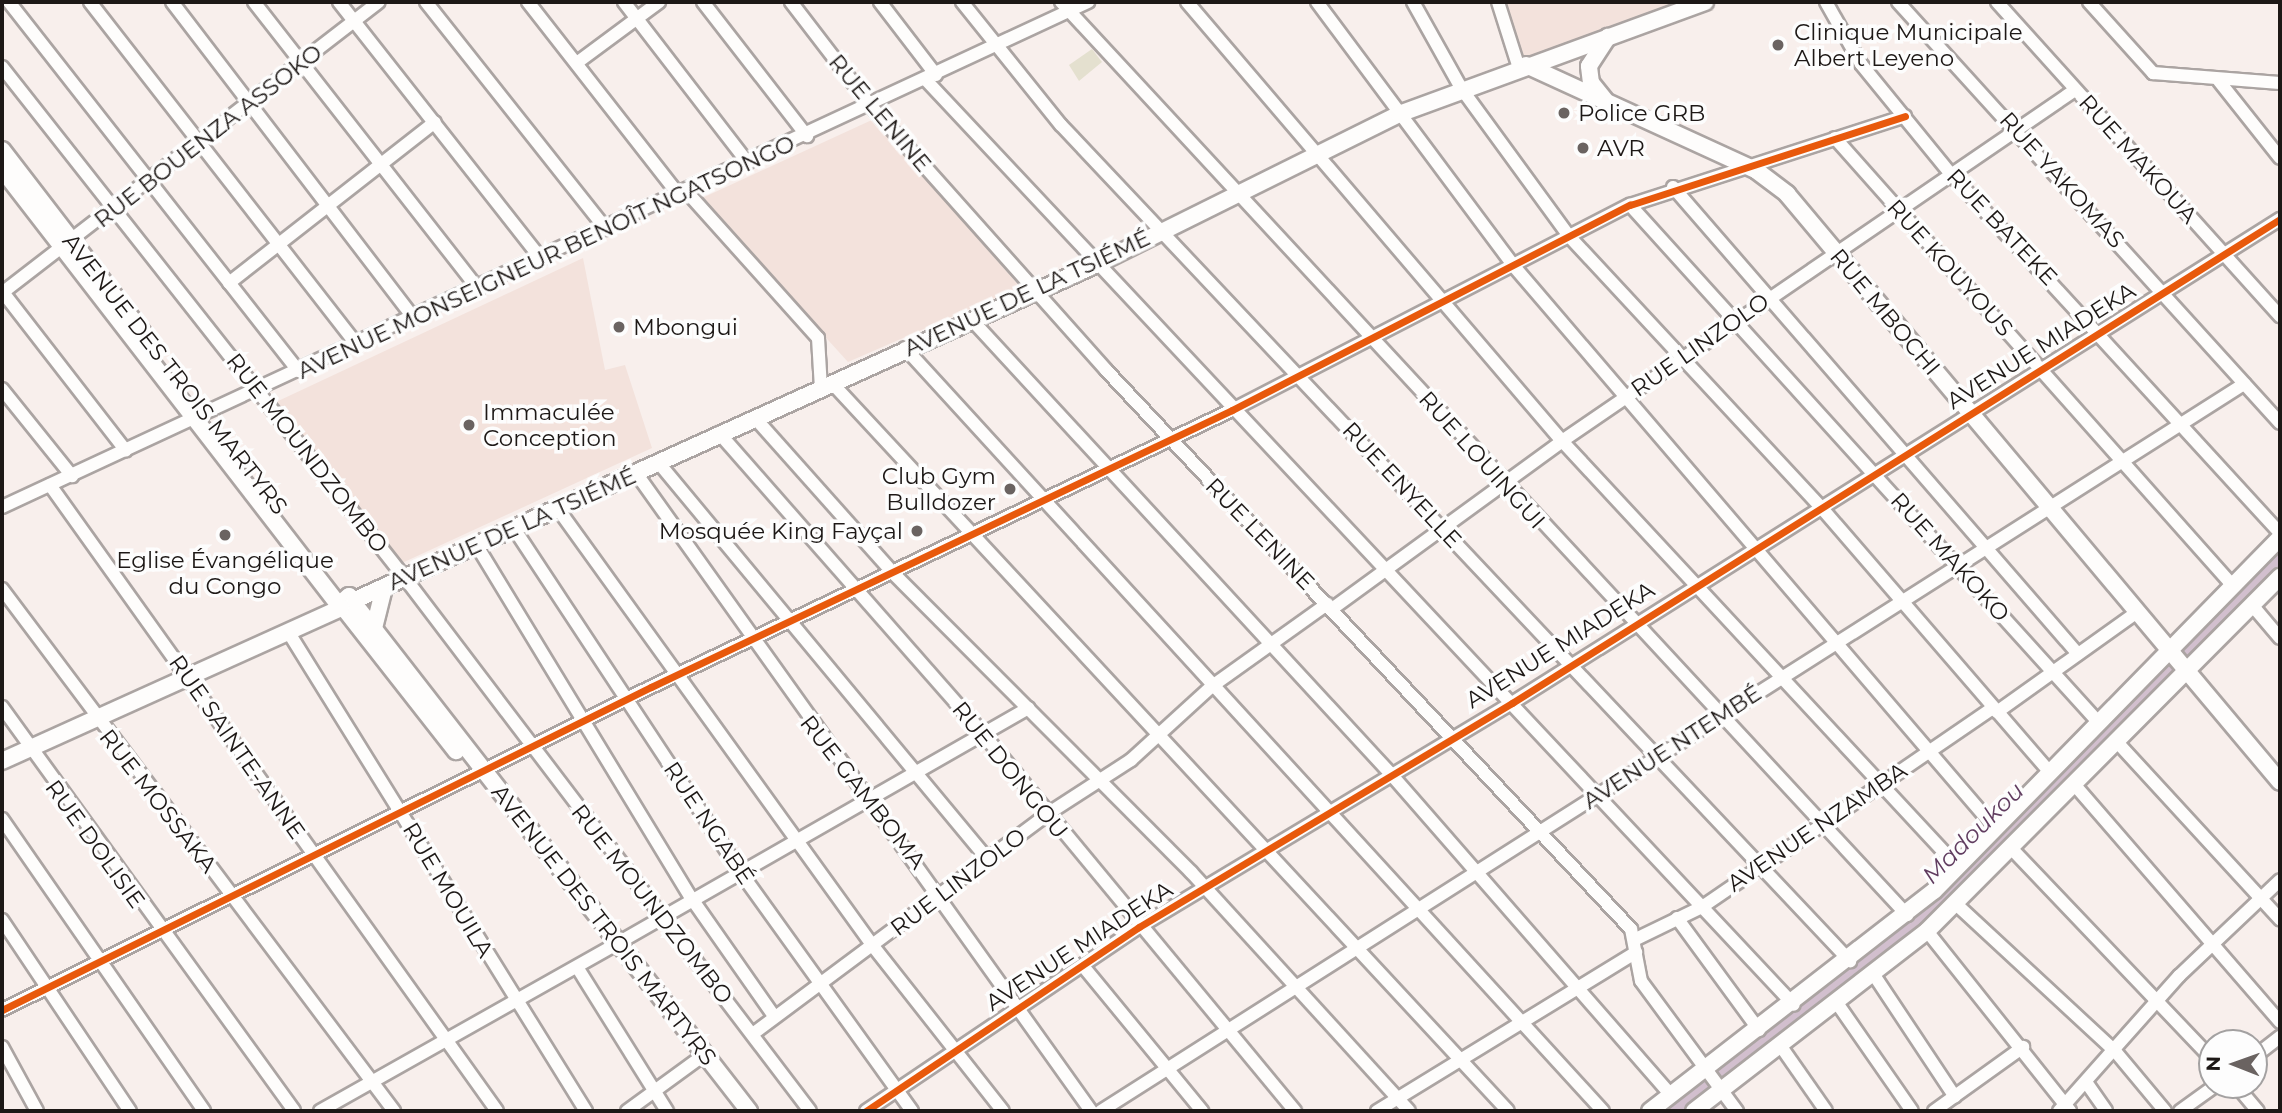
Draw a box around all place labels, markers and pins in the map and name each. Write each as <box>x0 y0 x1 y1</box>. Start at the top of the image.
place label: Clinique Municipale Albert Leyeno <box>1794 18 2023 72</box>
marker: Clinique Municipale Albert Leyeno <box>1768 35 1788 55</box>
place label: Police GRB <box>1578 99 1705 127</box>
marker: Police GRB <box>1556 105 1572 121</box>
place label: AVR <box>1597 134 1645 162</box>
marker: AVR <box>1575 140 1591 156</box>
place label: Mbongui <box>633 313 738 341</box>
marker: Mbongui <box>611 319 627 335</box>
place label: Immaculée Conception <box>483 398 616 452</box>
marker: Immaculée Conception <box>461 417 477 433</box>
place label: Club Gym Bulldozer <box>882 462 996 516</box>
marker: Club Gym Bulldozer <box>1002 481 1018 497</box>
place label: Mosquée King Fayçal <box>659 517 903 545</box>
marker: Mosquée King Fayçal <box>909 523 925 539</box>
marker: Eglise Évangélique du Congo <box>217 527 233 543</box>
place label: Eglise Évangélique du Congo <box>116 546 334 600</box>

